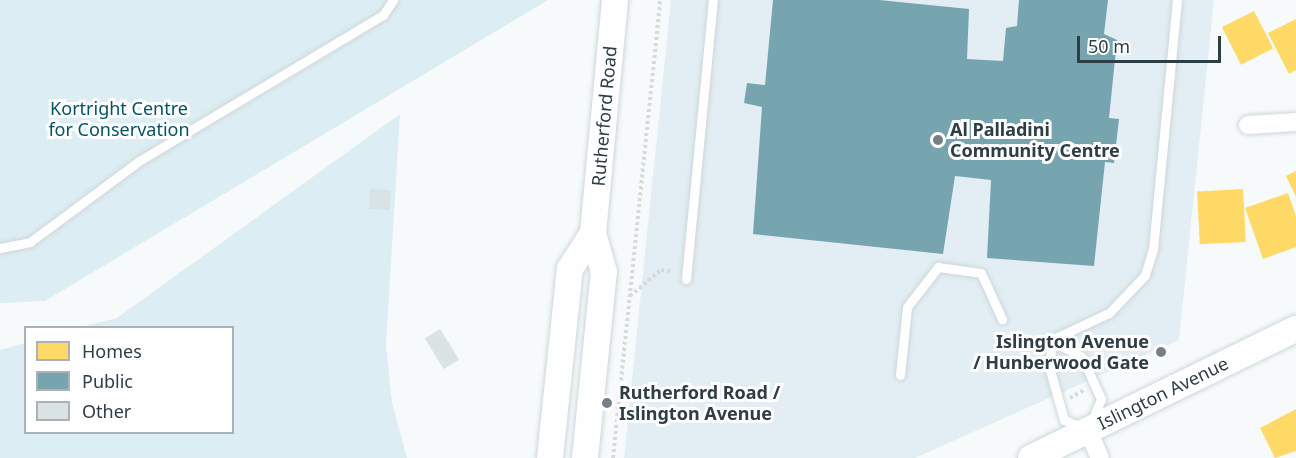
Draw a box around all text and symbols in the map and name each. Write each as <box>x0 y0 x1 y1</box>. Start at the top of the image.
scale bar <box>1080 24 1224 62</box>
text: 50 m <box>1088 34 1130 58</box>
street label: Rutherford Road <box>587 45 621 187</box>
park label: Kortright Centre for Conservation <box>48 98 190 140</box>
place label: Al Palladini Community Centre <box>950 119 1120 162</box>
marker: Al Palladini Community Centre <box>931 133 945 147</box>
legend <box>24 326 234 434</box>
place label: Islington Avenue / Hunberwood Gate <box>973 331 1149 374</box>
text: Homes <box>82 339 142 363</box>
marker: Islington Avenue / Hunberwood Gate <box>1154 345 1168 359</box>
street label: Islington Avenue <box>1094 352 1232 434</box>
text: Public <box>82 369 133 393</box>
place label: Rutherford Road / Islington Avenue <box>619 382 780 424</box>
marker: Rutherford Road / Islington Avenue <box>600 396 614 410</box>
text: Other <box>82 399 131 423</box>

